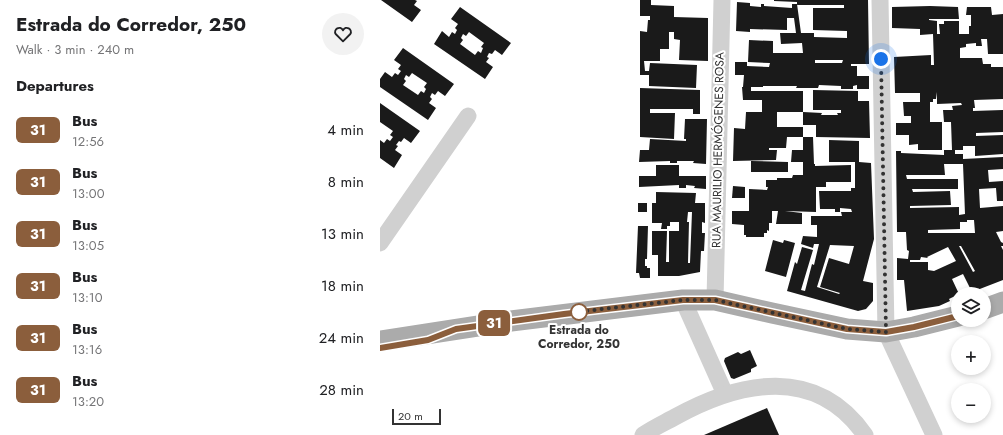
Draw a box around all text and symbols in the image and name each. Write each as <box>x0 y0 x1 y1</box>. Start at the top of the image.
text: Estrada do Corredor, 250 <box>16 11 246 38</box>
button: heart <box>322 13 364 55</box>
text: Walk · 3 min · 240 m <box>16 40 134 59</box>
your location <box>871 49 891 69</box>
street label: RUA MAURILIO HERMÓGENES ROSA <box>707 52 729 248</box>
text: Departures <box>16 75 94 97</box>
text: Bus <box>72 110 97 132</box>
text: 4 min <box>327 119 364 141</box>
text: 31 <box>30 120 46 140</box>
text: 12:56 <box>72 132 104 151</box>
text: Bus <box>72 162 97 184</box>
text: 8 min <box>328 171 364 193</box>
text: 31 <box>30 172 46 192</box>
text: 13:00 <box>72 184 104 203</box>
text: Bus <box>72 214 97 236</box>
text: 13 min <box>321 223 364 245</box>
text: 31 <box>30 224 46 244</box>
text: 13:05 <box>72 236 104 255</box>
text: Bus <box>72 266 97 288</box>
text: 18 min <box>321 275 364 297</box>
text: 31 <box>30 276 46 296</box>
map controls <box>951 287 991 423</box>
button: layers <box>951 287 991 327</box>
text: 13:10 <box>72 288 103 307</box>
marker: Estrada do Corredor, 250 <box>570 303 588 321</box>
line badge: 31 <box>476 310 512 336</box>
text: 31 <box>486 313 502 333</box>
text: Bus <box>72 318 97 340</box>
place label: Estrada do Corredor, 250 <box>538 321 620 353</box>
text: 24 min <box>319 327 364 349</box>
text: 31 <box>30 328 46 348</box>
button: + <box>951 335 991 375</box>
text: 13:16 <box>72 340 102 359</box>
text: Bus <box>72 370 97 392</box>
text: 28 min <box>319 379 364 401</box>
text: 31 <box>30 380 46 400</box>
button: − <box>951 383 991 423</box>
text: 13:20 <box>72 392 104 411</box>
scale bar <box>392 407 441 426</box>
text: 20 m <box>398 408 423 424</box>

